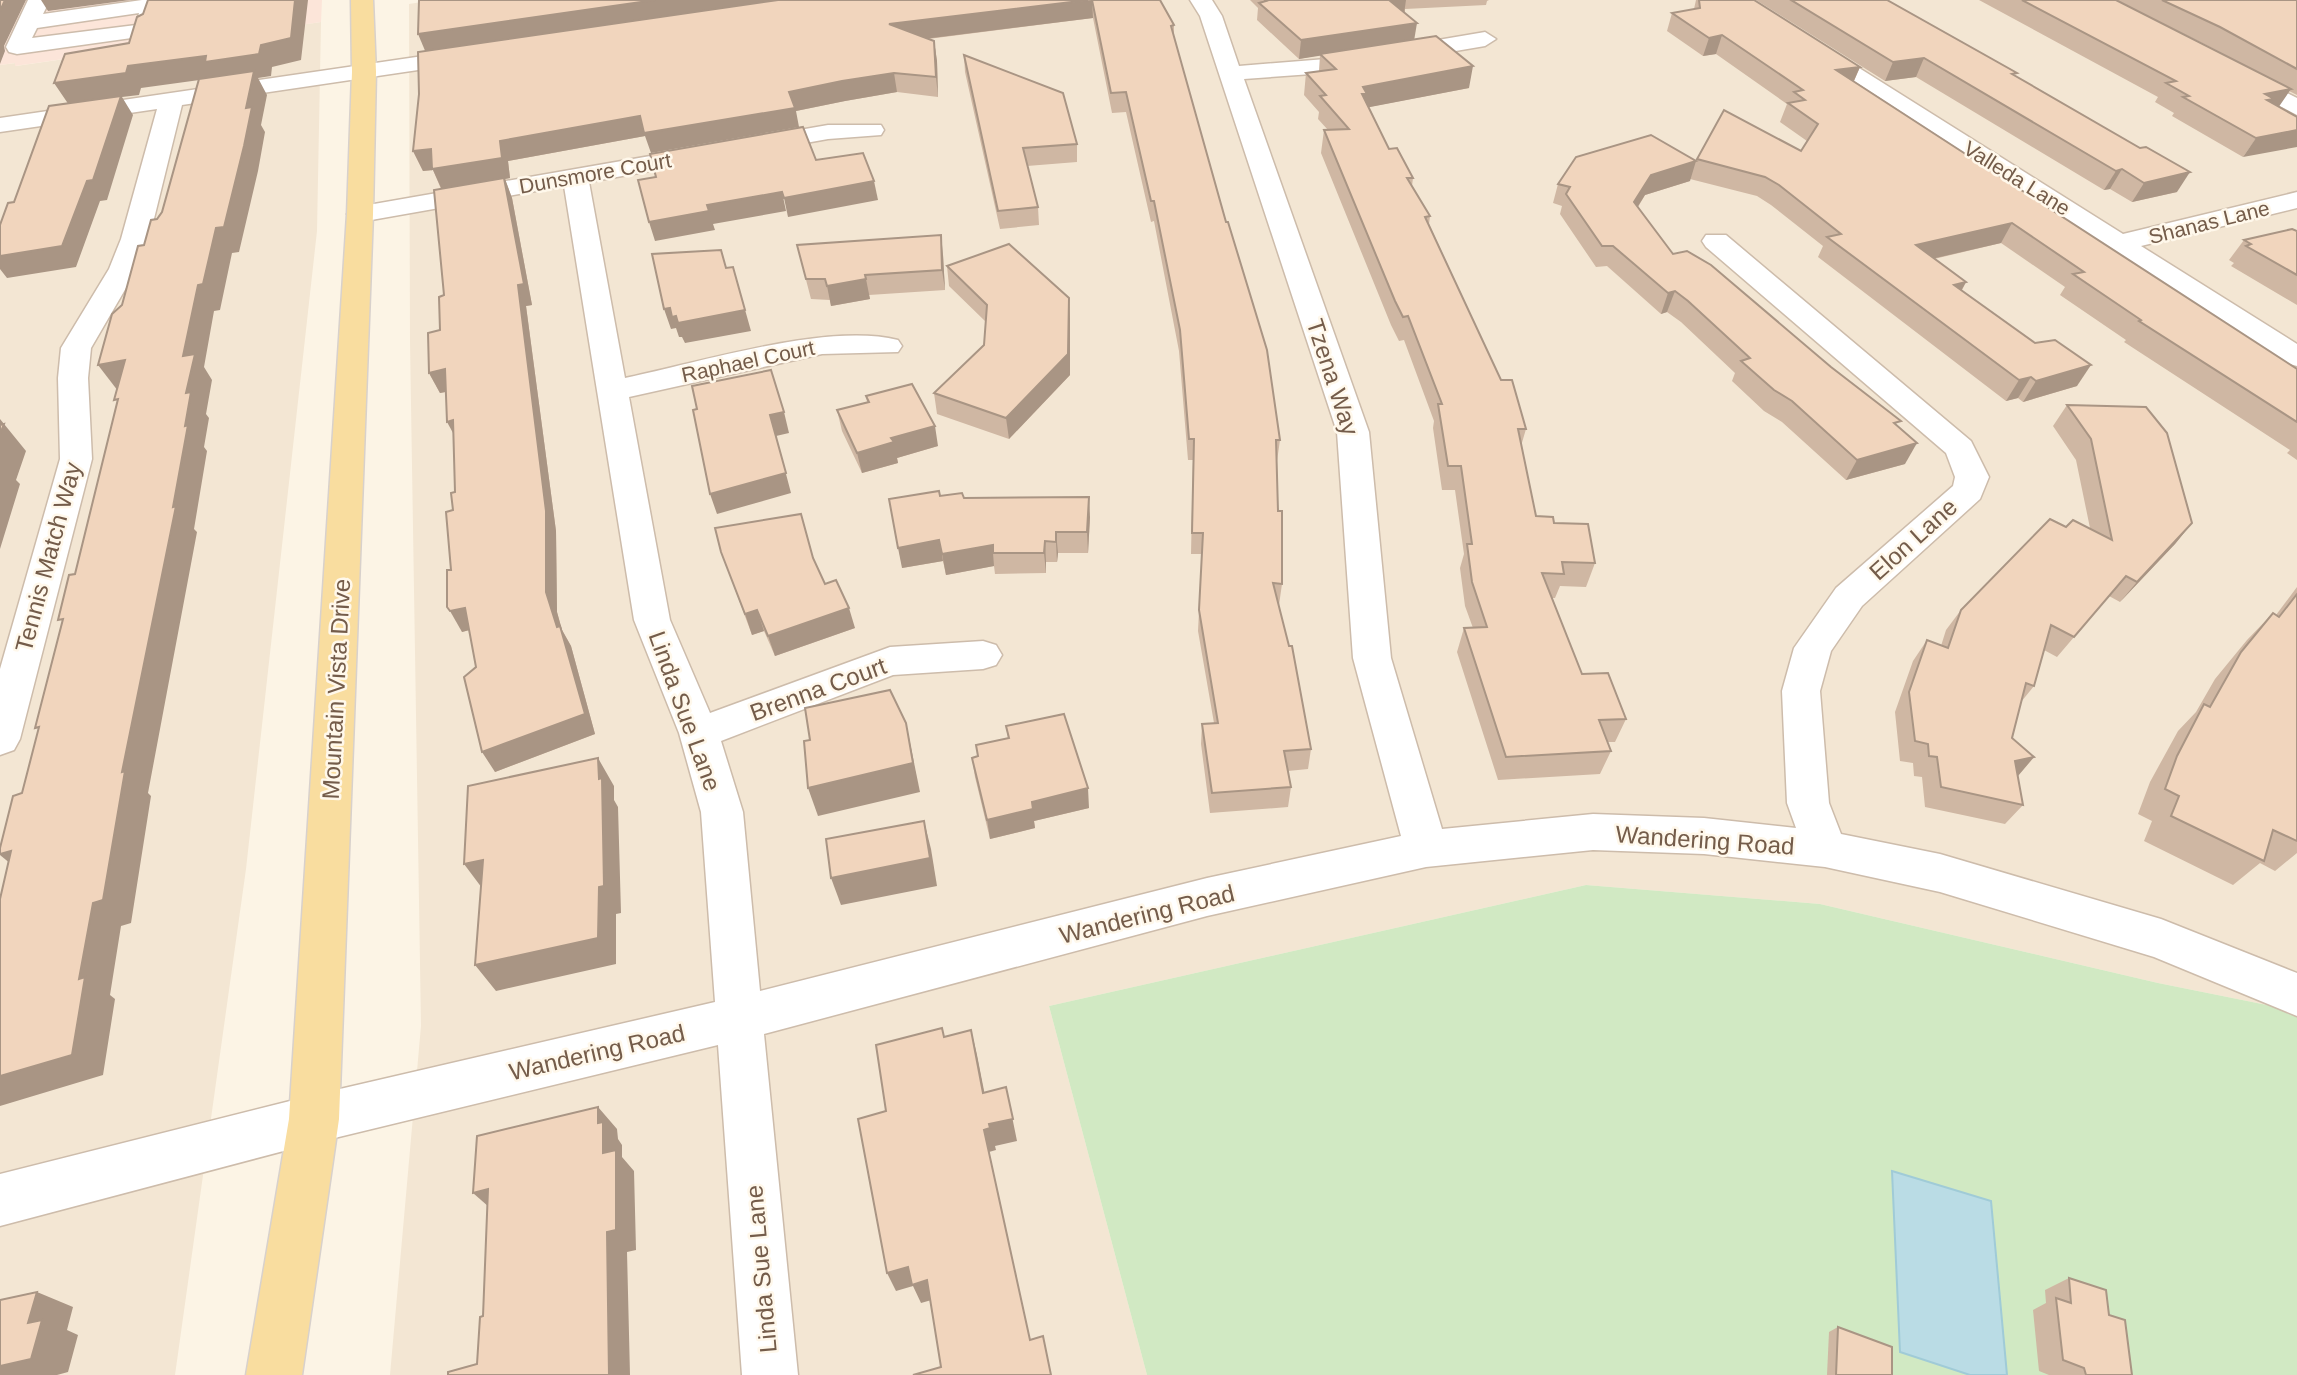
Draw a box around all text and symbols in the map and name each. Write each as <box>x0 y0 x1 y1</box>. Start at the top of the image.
street label: Valleda Lane <box>1960 136 2074 220</box>
street label: Dunsmore Court <box>517 148 673 198</box>
street label: Shanas Lane <box>2146 196 2272 248</box>
street label: Tzena Way <box>1302 316 1364 438</box>
street label: Raphael Court <box>679 336 817 386</box>
street label: Tennis Match Way <box>10 459 86 655</box>
street label: Elon Lane <box>1864 493 1962 585</box>
street label: Mountain Vista Drive <box>317 578 355 800</box>
street label: Linda Sue Lane <box>644 627 726 795</box>
street label: Brenna Court <box>746 652 890 726</box>
street label: Wandering Road <box>1615 820 1795 860</box>
street label: Wandering Road <box>1057 879 1237 949</box>
street label: Wandering Road <box>507 1019 687 1085</box>
street label: Linda Sue Lane <box>740 1184 782 1354</box>

